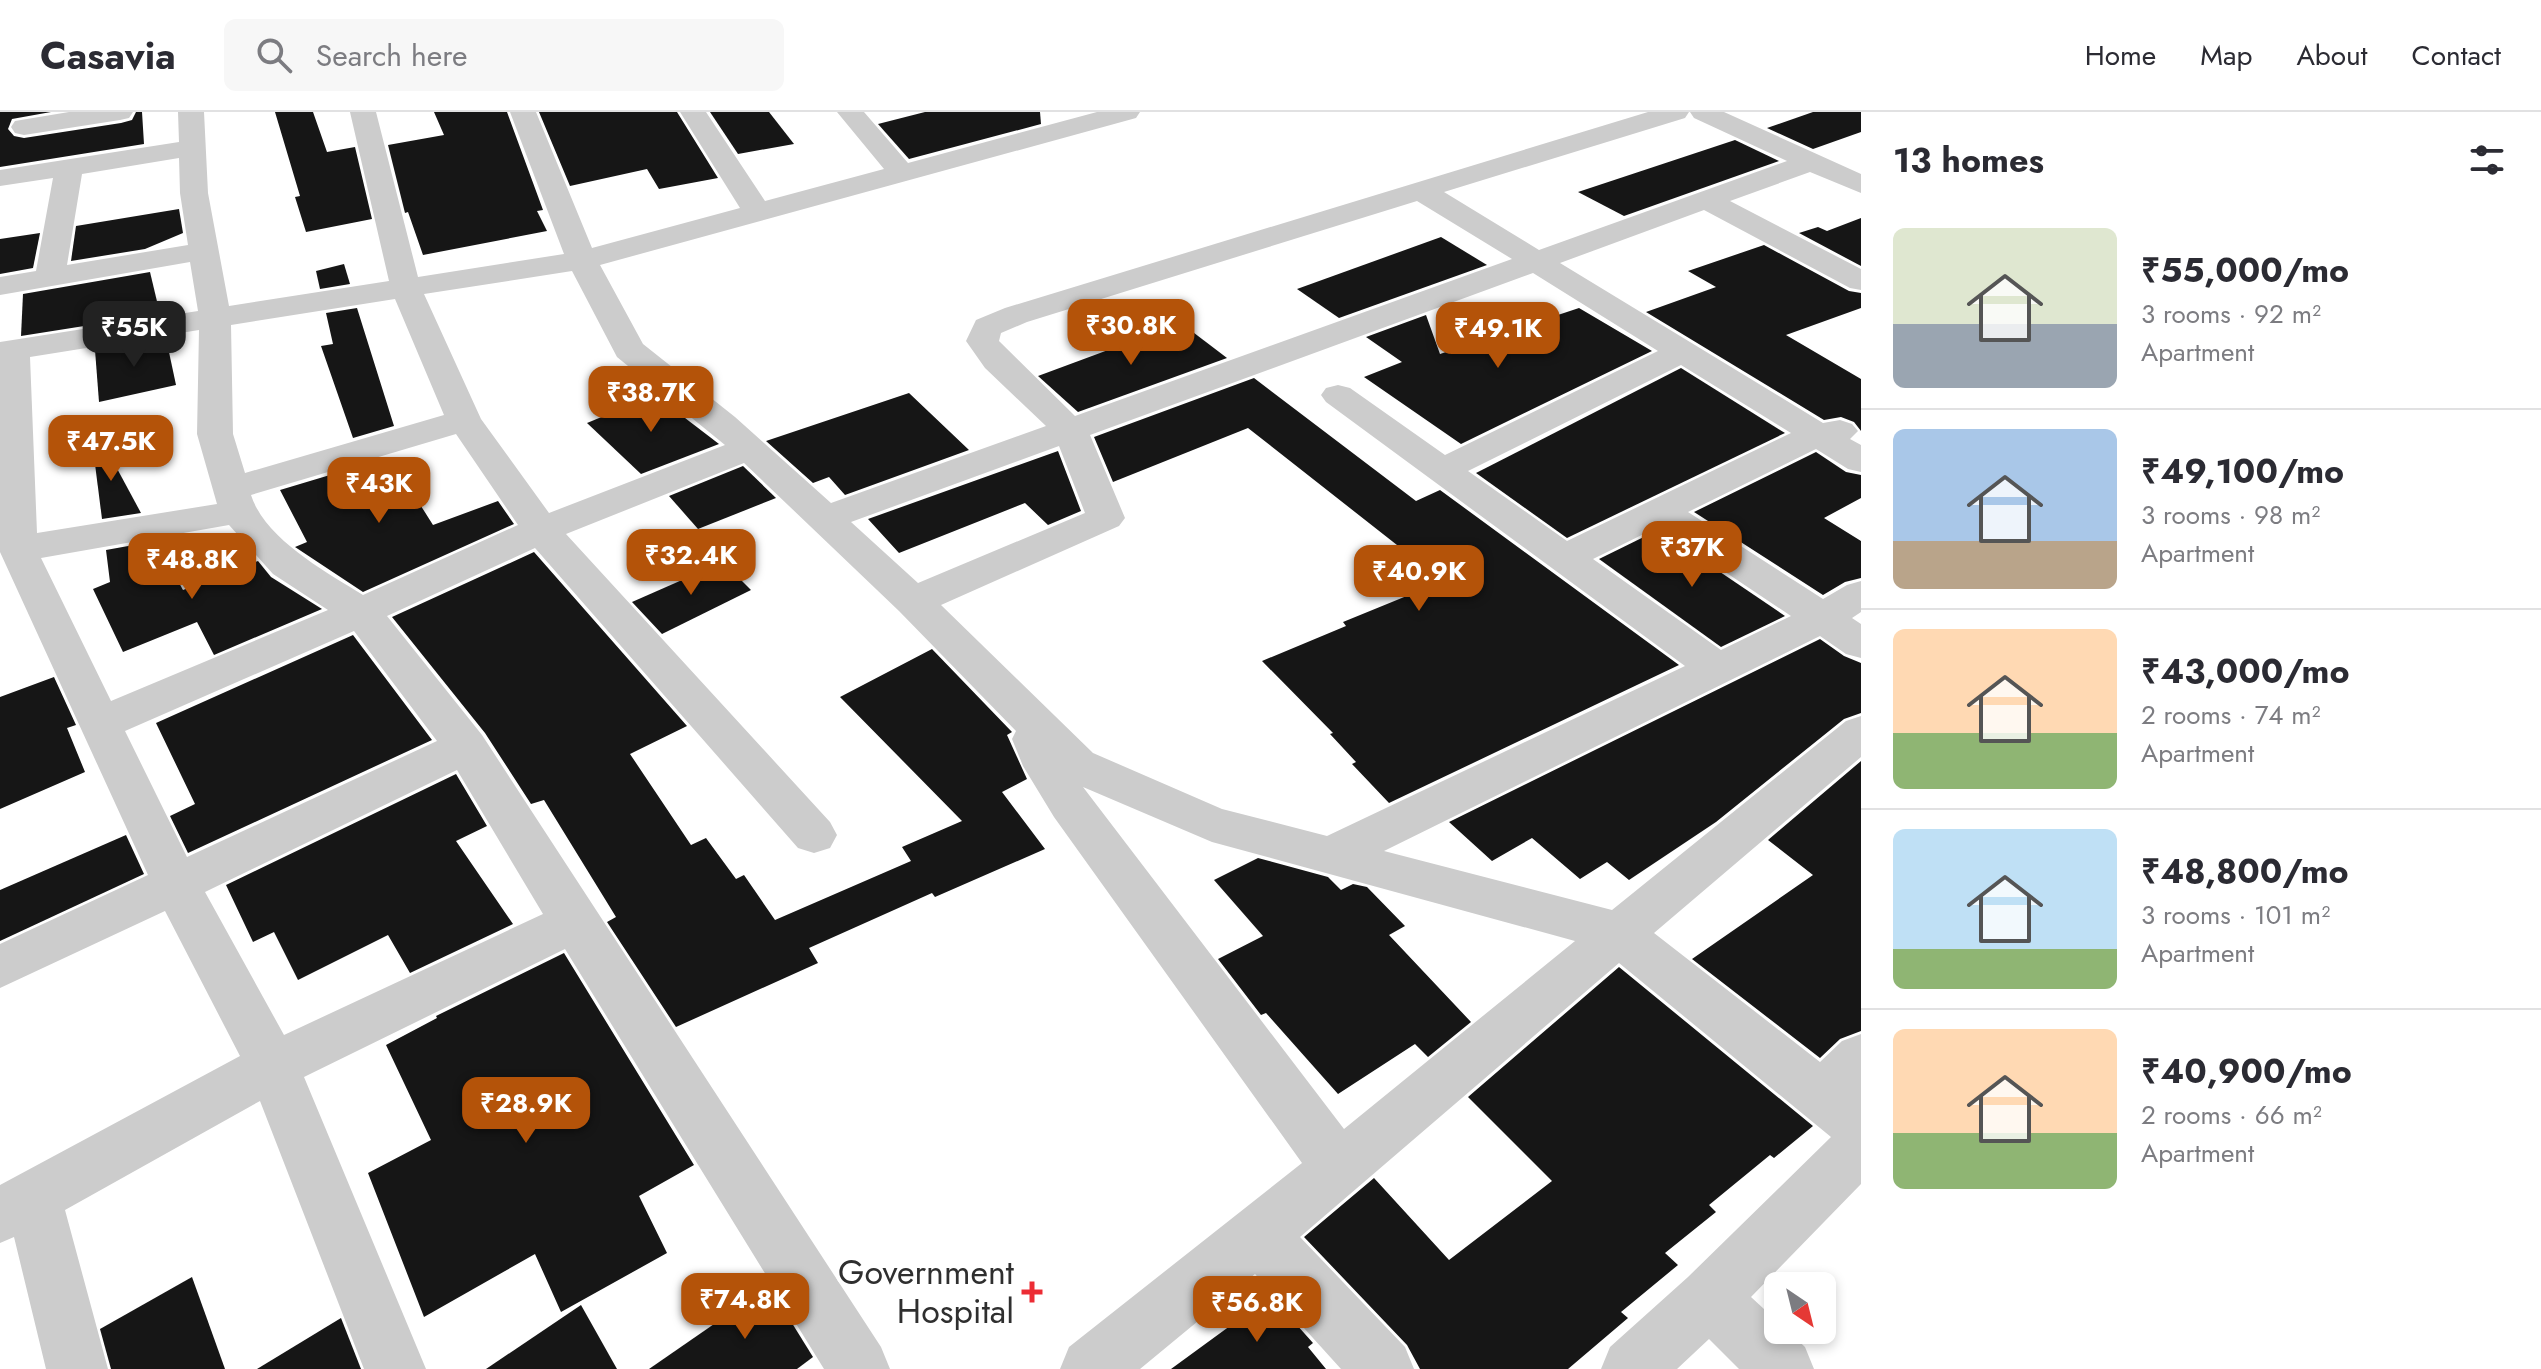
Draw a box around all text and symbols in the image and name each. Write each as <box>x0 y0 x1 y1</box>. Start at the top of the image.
search box <box>224 19 784 91</box>
text: Casavia <box>40 28 176 83</box>
icon: search <box>252 33 296 77</box>
text: Search here <box>316 34 468 77</box>
text: Home <box>2085 35 2156 76</box>
text: Map <box>2200 35 2252 76</box>
text: About <box>2296 35 2368 76</box>
text: Contact <box>2412 35 2501 76</box>
text: 13 homes <box>1893 136 2044 185</box>
icon: filters <box>2465 138 2509 182</box>
text: ₹55,000/mo <box>2141 246 2349 295</box>
icon: home <box>1957 260 2053 356</box>
text: 3 rooms · 92 m² <box>2141 295 2321 333</box>
pin: ₹30.8K <box>1066 299 1196 367</box>
pin: ₹55K <box>87 301 181 369</box>
pin: ₹49.1K <box>1433 302 1563 370</box>
text: ₹30.8K <box>1085 306 1177 344</box>
text: ₹55K <box>101 308 167 346</box>
text: ₹49.1K <box>1454 309 1542 347</box>
text: Apartment <box>2141 333 2254 371</box>
pin: ₹38.7K <box>586 366 716 434</box>
text: ₹38.7K <box>606 373 696 411</box>
pin: ₹47.5K <box>46 415 176 483</box>
text: ₹47.5K <box>66 422 156 460</box>
text: ₹49,100/mo <box>2141 447 2344 496</box>
pin: ₹43K <box>332 457 426 525</box>
icon: home <box>1957 461 2053 557</box>
text: ₹43K <box>345 464 413 502</box>
text: 3 rooms · 98 m² <box>2141 496 2320 534</box>
pin: ₹37K <box>1645 521 1739 589</box>
text: ₹37K <box>1660 528 1724 566</box>
pin: ₹32.4K <box>626 529 756 597</box>
pin: ₹48.8K <box>127 533 257 601</box>
text: Apartment <box>2141 534 2254 572</box>
text: ₹32.4K <box>645 536 737 574</box>
text: ₹48.8K <box>146 540 238 578</box>
pin: ₹40.9K <box>1354 545 1484 613</box>
text: ₹40.9K <box>1372 552 1466 590</box>
text: ₹43,000/mo <box>2141 647 2350 696</box>
icon: home <box>1957 661 2053 757</box>
text: 2 rooms · 74 m² <box>2141 696 2321 734</box>
text: Apartment <box>2141 734 2254 772</box>
text: ₹48,800/mo <box>2141 847 2349 896</box>
icon: home <box>1957 861 2053 957</box>
text: 3 rooms · 101 m² <box>2141 896 2330 934</box>
text: Apartment <box>2141 934 2254 972</box>
text: ₹40,900/mo <box>2141 1047 2352 1096</box>
icon: home <box>1957 1061 2053 1157</box>
pin: ₹28.9K <box>461 1077 591 1145</box>
text: ₹28.9K <box>480 1084 572 1122</box>
text: 2 rooms · 66 m² <box>2141 1096 2322 1134</box>
text: Apartment <box>2141 1134 2254 1172</box>
place label: Government Hospital <box>838 1248 1014 1336</box>
north arrow <box>1764 1272 1836 1344</box>
map controls <box>1764 1272 1836 1344</box>
pin: ₹74.8K <box>680 1273 810 1341</box>
pin: ₹56.8K <box>1192 1276 1322 1344</box>
text: ₹74.8K <box>699 1280 791 1318</box>
marker: Government Hospital <box>1021 1281 1043 1303</box>
text: ₹56.8K <box>1211 1283 1303 1321</box>

